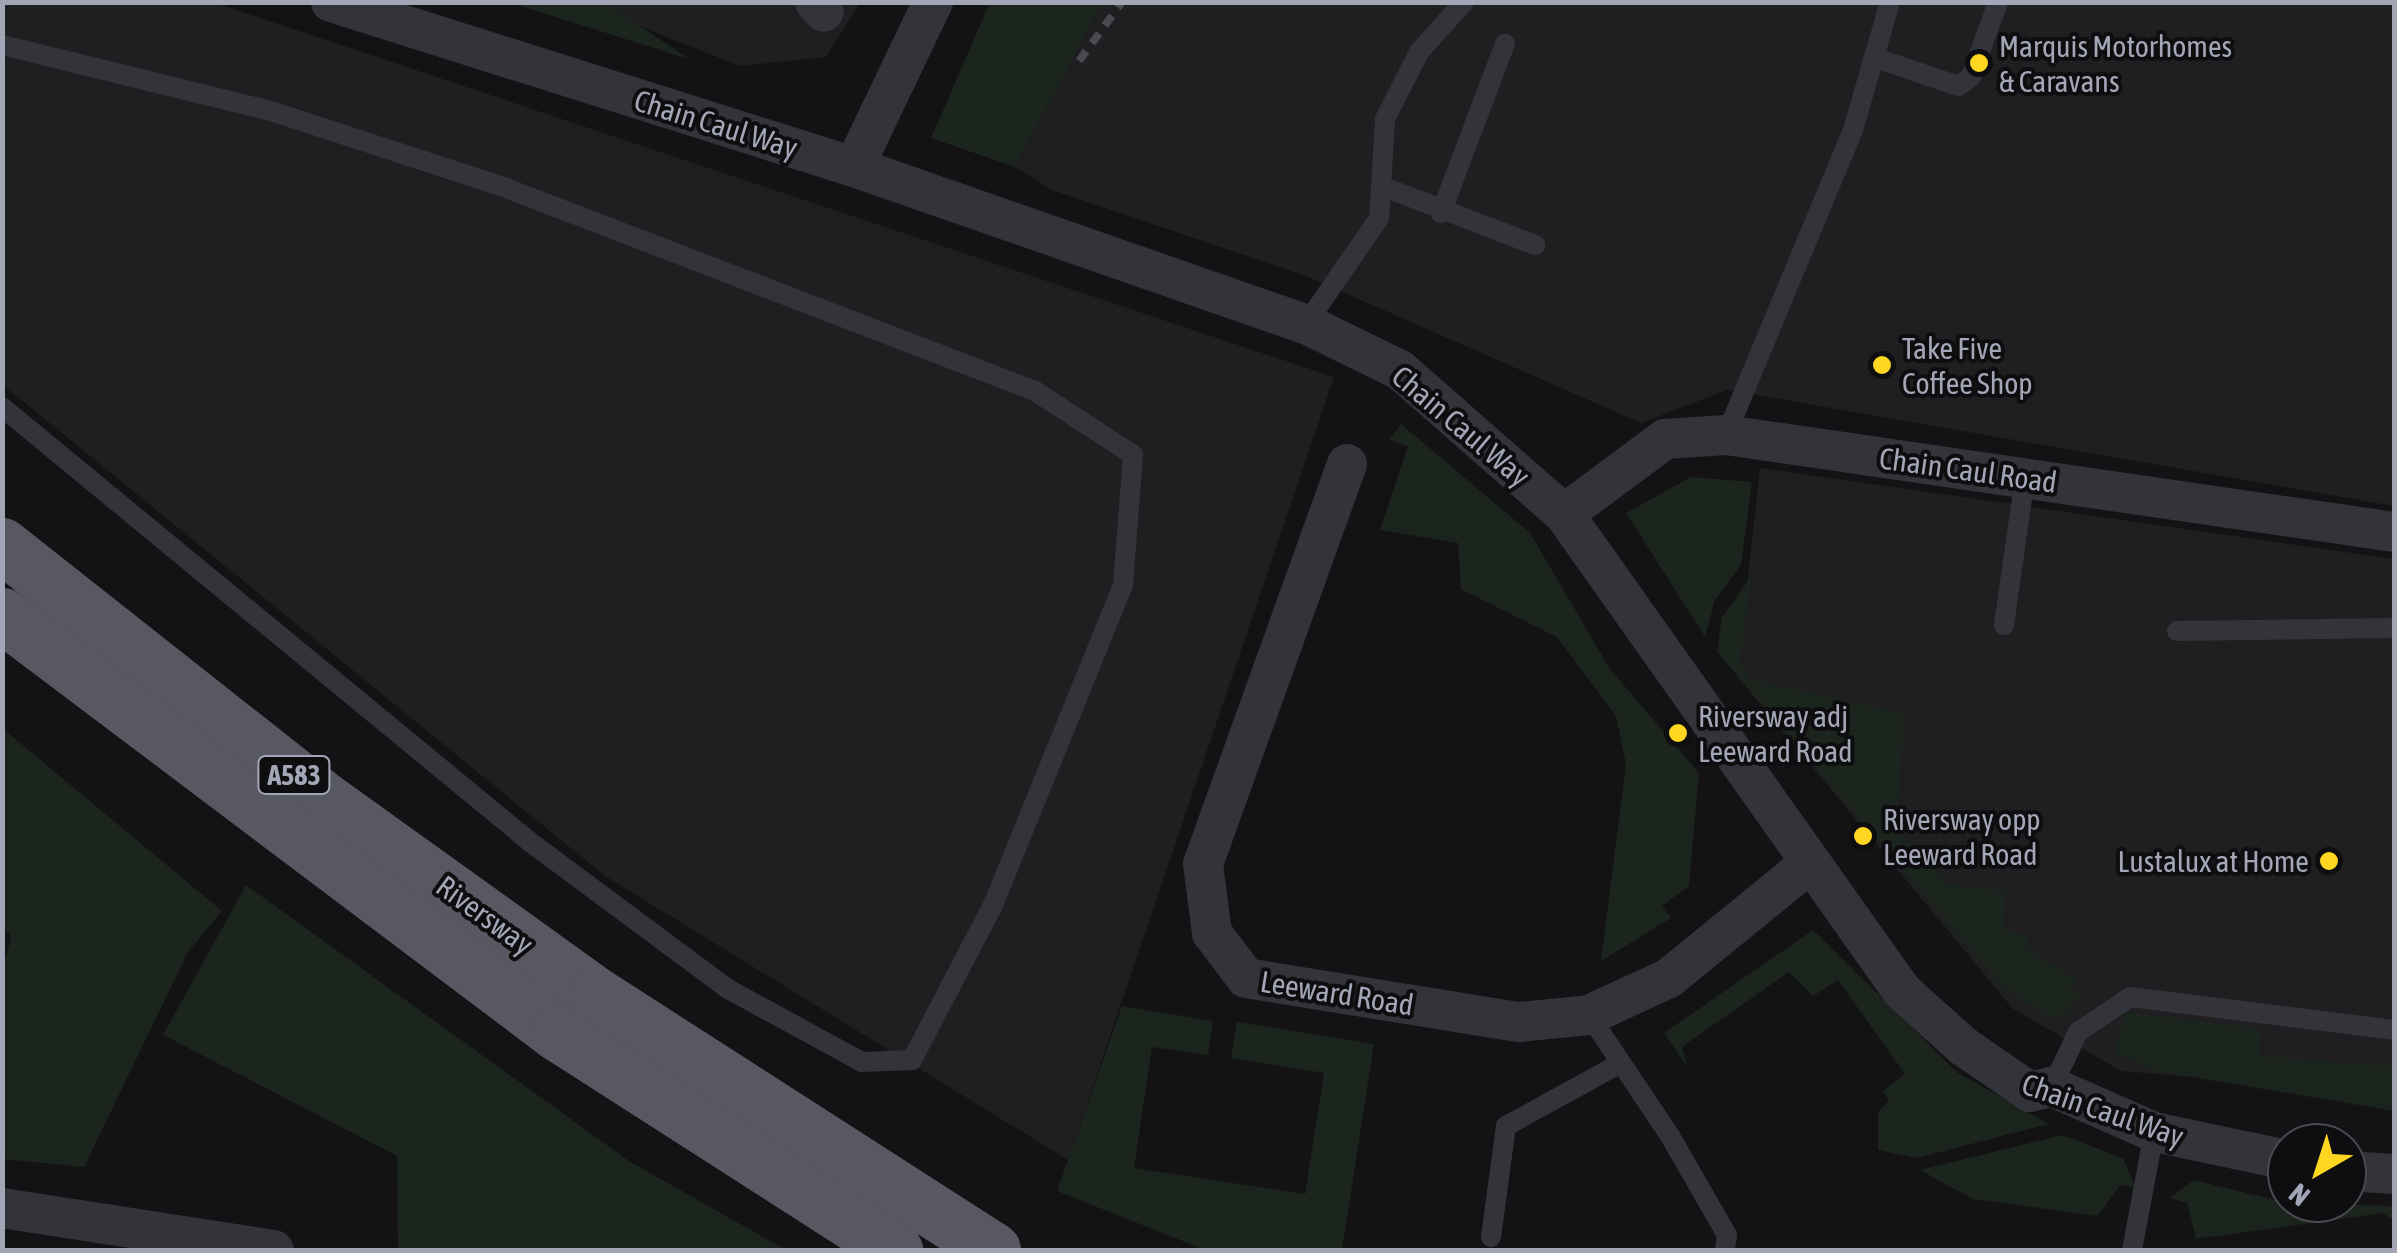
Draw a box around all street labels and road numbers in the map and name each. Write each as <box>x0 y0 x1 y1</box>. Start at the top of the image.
street label: Chain Caul Way <box>630 82 802 166</box>
street label: Chain Caul Way <box>1385 358 1537 494</box>
street label: Chain Caul Road <box>1877 440 2059 500</box>
road number: A583 <box>256 752 332 798</box>
street label: Riversway <box>430 868 540 962</box>
street label: Leeward Road <box>1258 963 1416 1023</box>
street label: Chain Caul Way <box>2017 1066 2189 1154</box>

